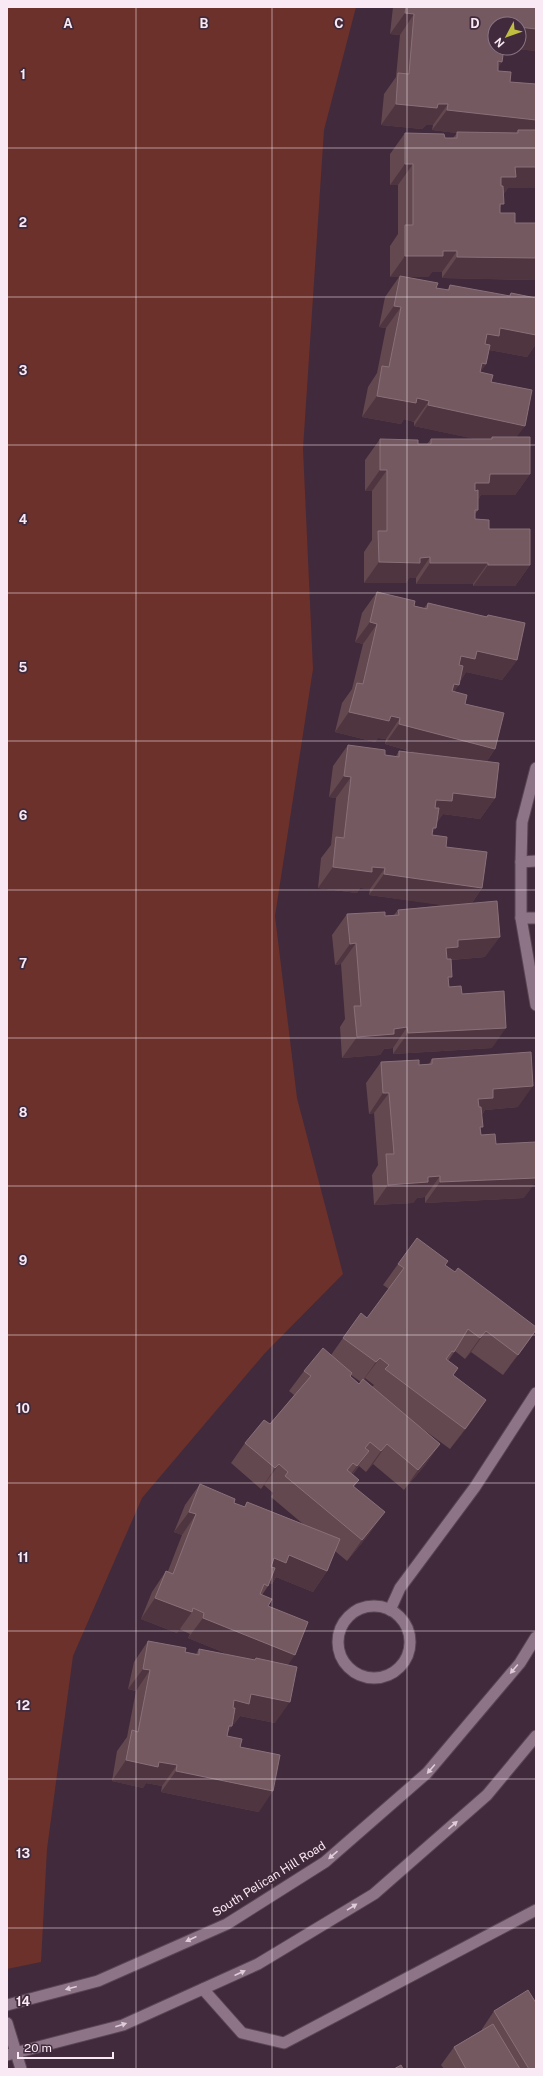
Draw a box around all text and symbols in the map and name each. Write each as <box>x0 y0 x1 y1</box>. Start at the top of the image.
text: A <box>63 16 73 31</box>
text: B <box>200 16 209 31</box>
text: C <box>334 16 344 31</box>
text: D <box>470 16 480 31</box>
north arrow <box>487 16 527 56</box>
text: N <box>492 35 507 50</box>
text: 1 <box>20 67 26 82</box>
text: 2 <box>19 215 27 230</box>
text: 3 <box>19 363 28 378</box>
text: 4 <box>19 512 28 527</box>
text: 5 <box>19 660 28 675</box>
text: 6 <box>19 808 28 823</box>
text: 7 <box>19 956 27 971</box>
text: 8 <box>19 1105 28 1120</box>
text: 9 <box>19 1253 27 1268</box>
text: 10 <box>16 1401 30 1416</box>
text: 11 <box>17 1550 29 1565</box>
one-way arrow <box>510 1664 519 1675</box>
text: 12 <box>16 1698 30 1713</box>
one-way arrow <box>426 1764 435 1774</box>
one-way arrow <box>447 1820 458 1829</box>
street label: South Pelican Hill Road <box>210 1838 328 1920</box>
text: 13 <box>16 1846 30 1861</box>
one-way arrow <box>328 1850 338 1859</box>
one-way arrow <box>346 1903 358 1910</box>
one-way arrow <box>185 1937 197 1943</box>
one-way arrow <box>235 1969 247 1975</box>
one-way arrow <box>65 1985 77 1991</box>
text: 14 <box>16 1994 31 2009</box>
one-way arrow <box>116 2022 128 2028</box>
scale bar <box>18 2034 113 2060</box>
text: 20 m <box>24 2041 52 2055</box>

